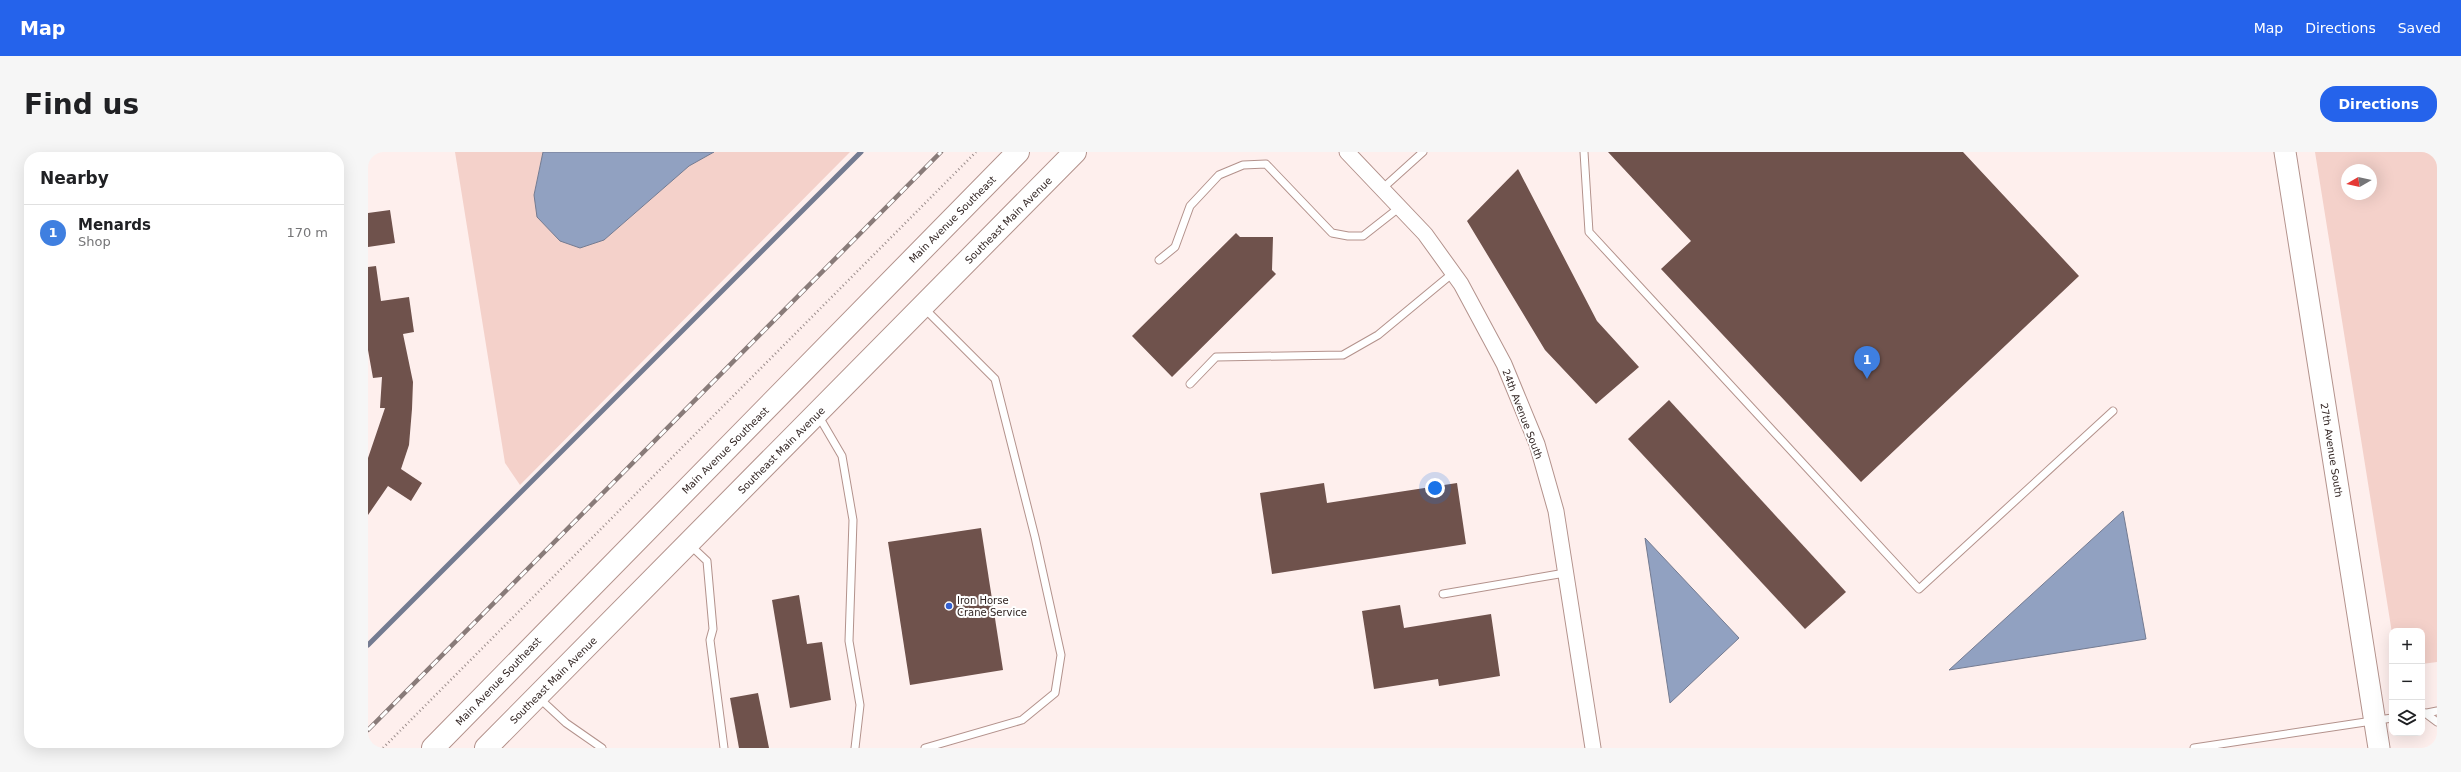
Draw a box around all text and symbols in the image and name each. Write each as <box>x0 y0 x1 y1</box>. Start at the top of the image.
text: Map <box>20 17 65 39</box>
text: Map <box>2254 20 2283 36</box>
text: Directions <box>2305 20 2376 36</box>
text: Saved <box>2398 20 2441 36</box>
button: Directions <box>2320 86 2437 122</box>
text: Find us <box>24 88 139 121</box>
north arrow <box>2341 164 2377 200</box>
text: Nearby <box>40 168 109 188</box>
street label: Main Avenue Southeast <box>907 174 998 265</box>
street label: Southeast Main Avenue <box>963 175 1054 266</box>
text: Menards <box>78 216 151 234</box>
text: 1 <box>48 225 58 240</box>
text: 170 m <box>286 225 328 240</box>
text: Shop <box>78 234 111 249</box>
pin: 1 <box>1854 346 1880 379</box>
street label: 24th Avenue South <box>1500 368 1545 461</box>
street label: 27th Avenue South <box>2319 402 2344 498</box>
street label: Main Avenue Southeast <box>680 405 771 496</box>
street label: Southeast Main Avenue <box>736 405 827 496</box>
your location <box>1425 478 1445 498</box>
place label: Iron Horse Crane Service <box>957 595 1027 618</box>
marker: Iron Horse Crane Service <box>944 601 954 611</box>
map controls <box>2389 628 2425 736</box>
button: + <box>2389 628 2425 664</box>
street label: Main Avenue Southeast <box>453 635 543 728</box>
street label: Southeast Main Avenue <box>508 635 599 726</box>
button: − <box>2389 664 2425 700</box>
button: layers <box>2389 700 2425 736</box>

